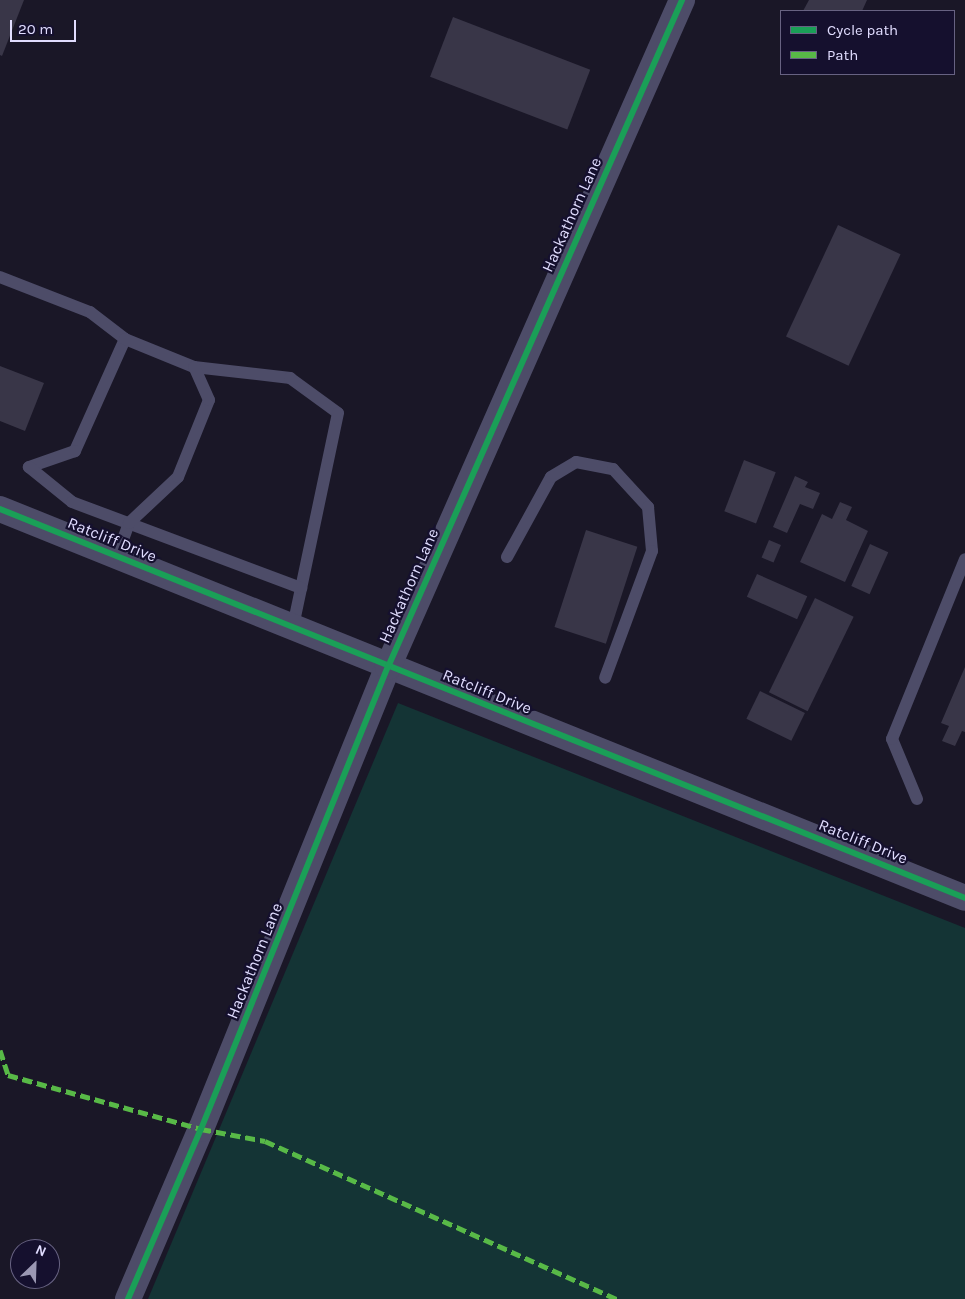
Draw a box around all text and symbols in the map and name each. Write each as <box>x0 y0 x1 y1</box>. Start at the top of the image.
scale bar <box>12 10 79 42</box>
legend <box>780 10 955 75</box>
text: 20 m <box>18 20 53 38</box>
text: Cycle path <box>827 21 898 39</box>
text: Path <box>827 46 858 64</box>
street label: Hackathorn Lane <box>538 155 606 275</box>
street label: Ratcliff Drive <box>65 513 159 567</box>
street label: Hackathorn Lane <box>375 526 443 646</box>
street label: Ratcliff Drive <box>440 665 534 719</box>
street label: Ratcliff Drive <box>816 815 910 869</box>
street label: Hackathorn Lane <box>223 900 287 1022</box>
north arrow <box>10 1239 60 1289</box>
text: N <box>33 1241 49 1261</box>

